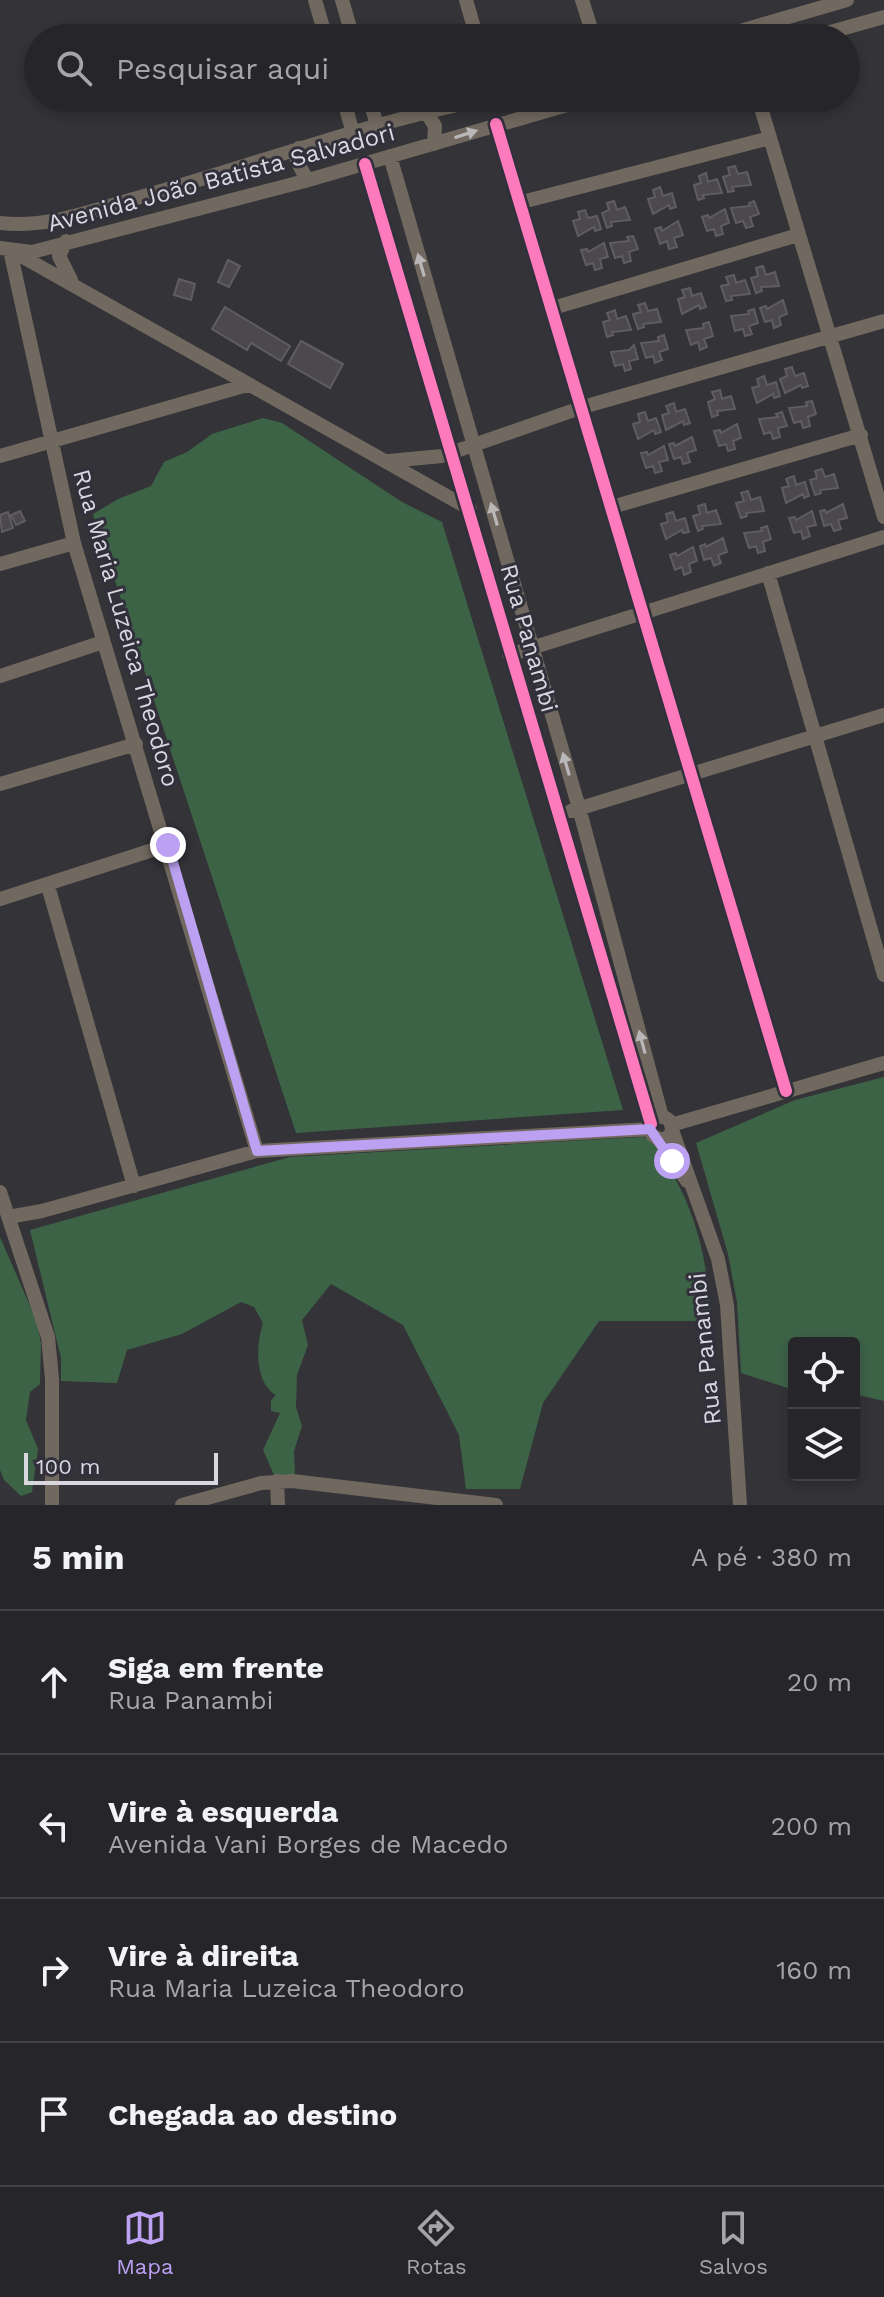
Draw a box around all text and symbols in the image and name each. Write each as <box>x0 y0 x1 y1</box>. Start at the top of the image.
search box <box>24 24 860 112</box>
icon: search <box>52 46 96 90</box>
text: Pesquisar aqui <box>116 51 329 86</box>
street label: Avenida João Batista Salvadori <box>44 118 398 238</box>
one-way arrow <box>454 128 478 140</box>
one-way arrow <box>414 252 427 276</box>
street label: Rua Maria Luzeica Theodoro <box>67 466 185 790</box>
one-way arrow <box>487 502 500 526</box>
street label: Rua Panambi <box>494 561 564 715</box>
one-way arrow <box>559 751 572 775</box>
route end <box>150 827 186 863</box>
one-way arrow <box>635 1029 648 1053</box>
route start <box>654 1143 690 1179</box>
street label: Rua Panambi <box>683 1272 727 1426</box>
map controls <box>788 1337 860 1481</box>
button: locate <box>788 1337 860 1409</box>
button: layers <box>788 1409 860 1481</box>
scale bar <box>24 1449 218 1485</box>
text: 100 m <box>36 1454 100 1479</box>
text: 5 min <box>32 1537 125 1577</box>
text: A pé · 380 m <box>691 1542 852 1572</box>
text: Siga em frente <box>108 1650 324 1685</box>
icon: ahead <box>32 1660 76 1704</box>
text: 20 m <box>787 1667 852 1697</box>
text: Rua Panambi <box>108 1685 273 1715</box>
text: Vire à esquerda <box>108 1794 338 1829</box>
icon: left <box>32 1804 76 1848</box>
text: 200 m <box>771 1811 852 1841</box>
text: Avenida Vani Borges de Macedo <box>108 1829 508 1859</box>
text: Vire à direita <box>108 1938 299 1973</box>
icon: right <box>32 1948 76 1992</box>
text: 160 m <box>776 1955 852 1985</box>
text: Rua Maria Luzeica Theodoro <box>108 1973 465 2003</box>
icon: arrive <box>32 2092 76 2136</box>
text: Chegada ao destino <box>108 2097 397 2132</box>
tab: Mapa <box>116 2206 174 2279</box>
tab: Rotas <box>406 2206 467 2279</box>
tab: Salvos <box>699 2206 768 2279</box>

